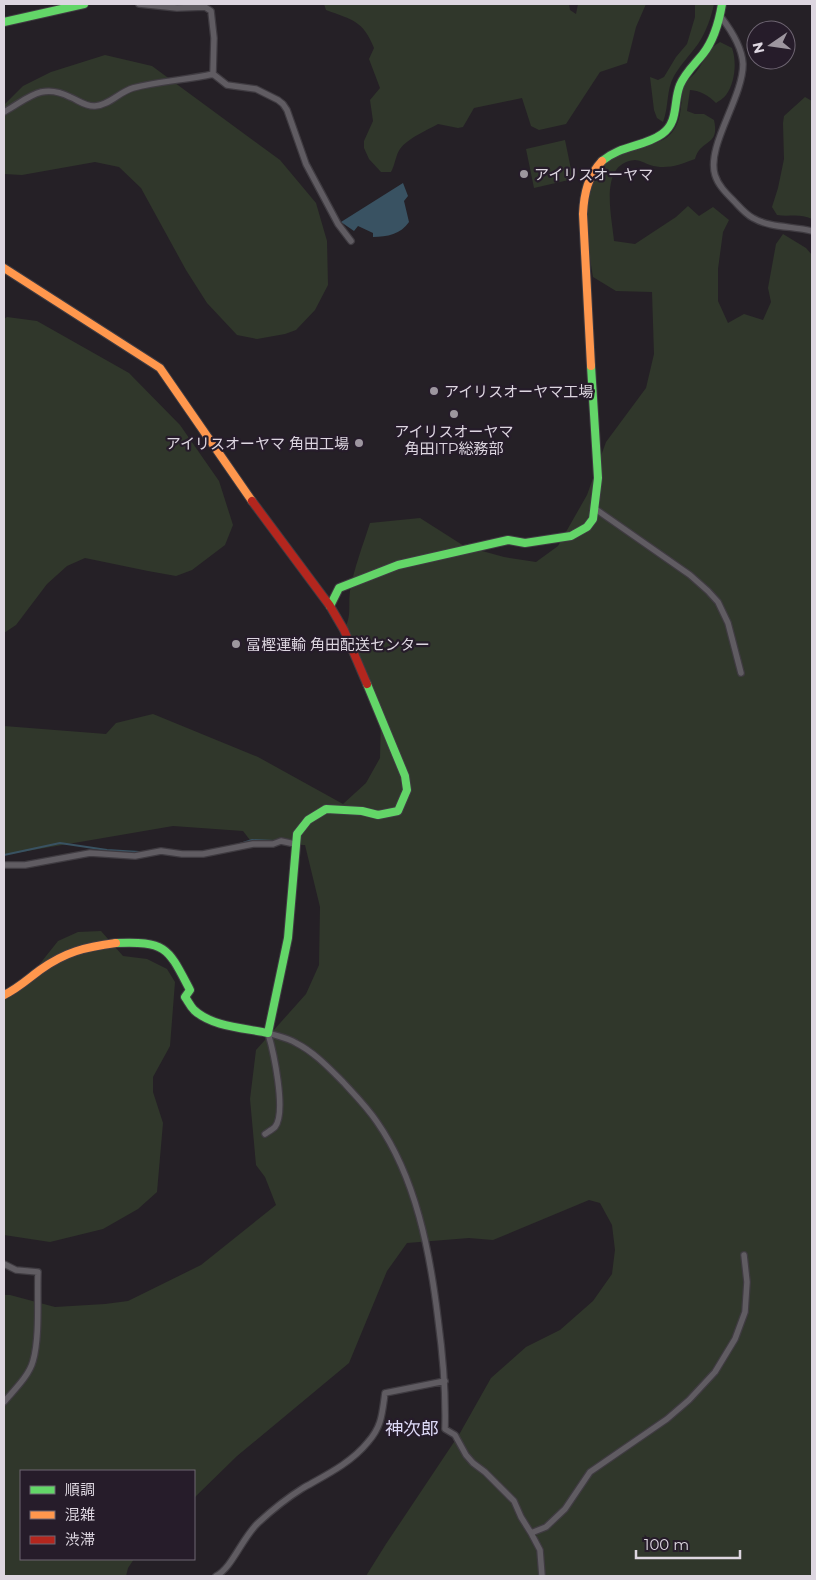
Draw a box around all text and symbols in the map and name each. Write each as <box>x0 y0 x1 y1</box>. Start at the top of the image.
north arrow <box>746 20 796 70</box>
text: N <box>748 40 768 55</box>
place label: アイリスオーヤマ <box>534 165 653 184</box>
marker: アイリスオーヤマ <box>518 168 530 180</box>
place label: アイリスオーヤマ工場 <box>444 382 593 401</box>
marker: アイリスオーヤマ工場 <box>428 385 440 397</box>
marker: アイリスオーヤマ 角田ITP総務部 <box>448 408 460 420</box>
place label: アイリスオーヤマ 角田ITP総務部 <box>394 422 514 458</box>
place label: アイリスオーヤマ 角田工場 <box>166 434 349 453</box>
marker: アイリスオーヤマ 角田工場 <box>353 437 365 449</box>
place label: 冨樫運輸 角田配送センター <box>246 635 430 654</box>
marker: 冨樫運輸 角田配送センター <box>230 638 242 650</box>
district label: 神次郎 <box>385 1418 439 1440</box>
legend <box>20 1470 195 1560</box>
text: 順調 <box>65 1480 95 1499</box>
text: 混雑 <box>65 1505 95 1524</box>
scale bar <box>636 1528 740 1560</box>
text: 渋滞 <box>65 1530 95 1549</box>
text: 100 m <box>644 1535 689 1554</box>

